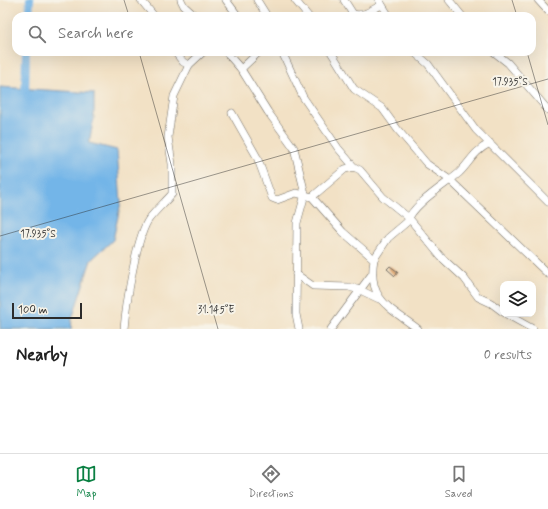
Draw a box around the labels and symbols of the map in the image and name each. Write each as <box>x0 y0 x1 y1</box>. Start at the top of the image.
text: 17.935°S <box>492 75 528 89</box>
text: 17.935°S <box>20 227 56 241</box>
scale bar <box>12 301 82 320</box>
text: 31.145°E <box>198 303 234 317</box>

